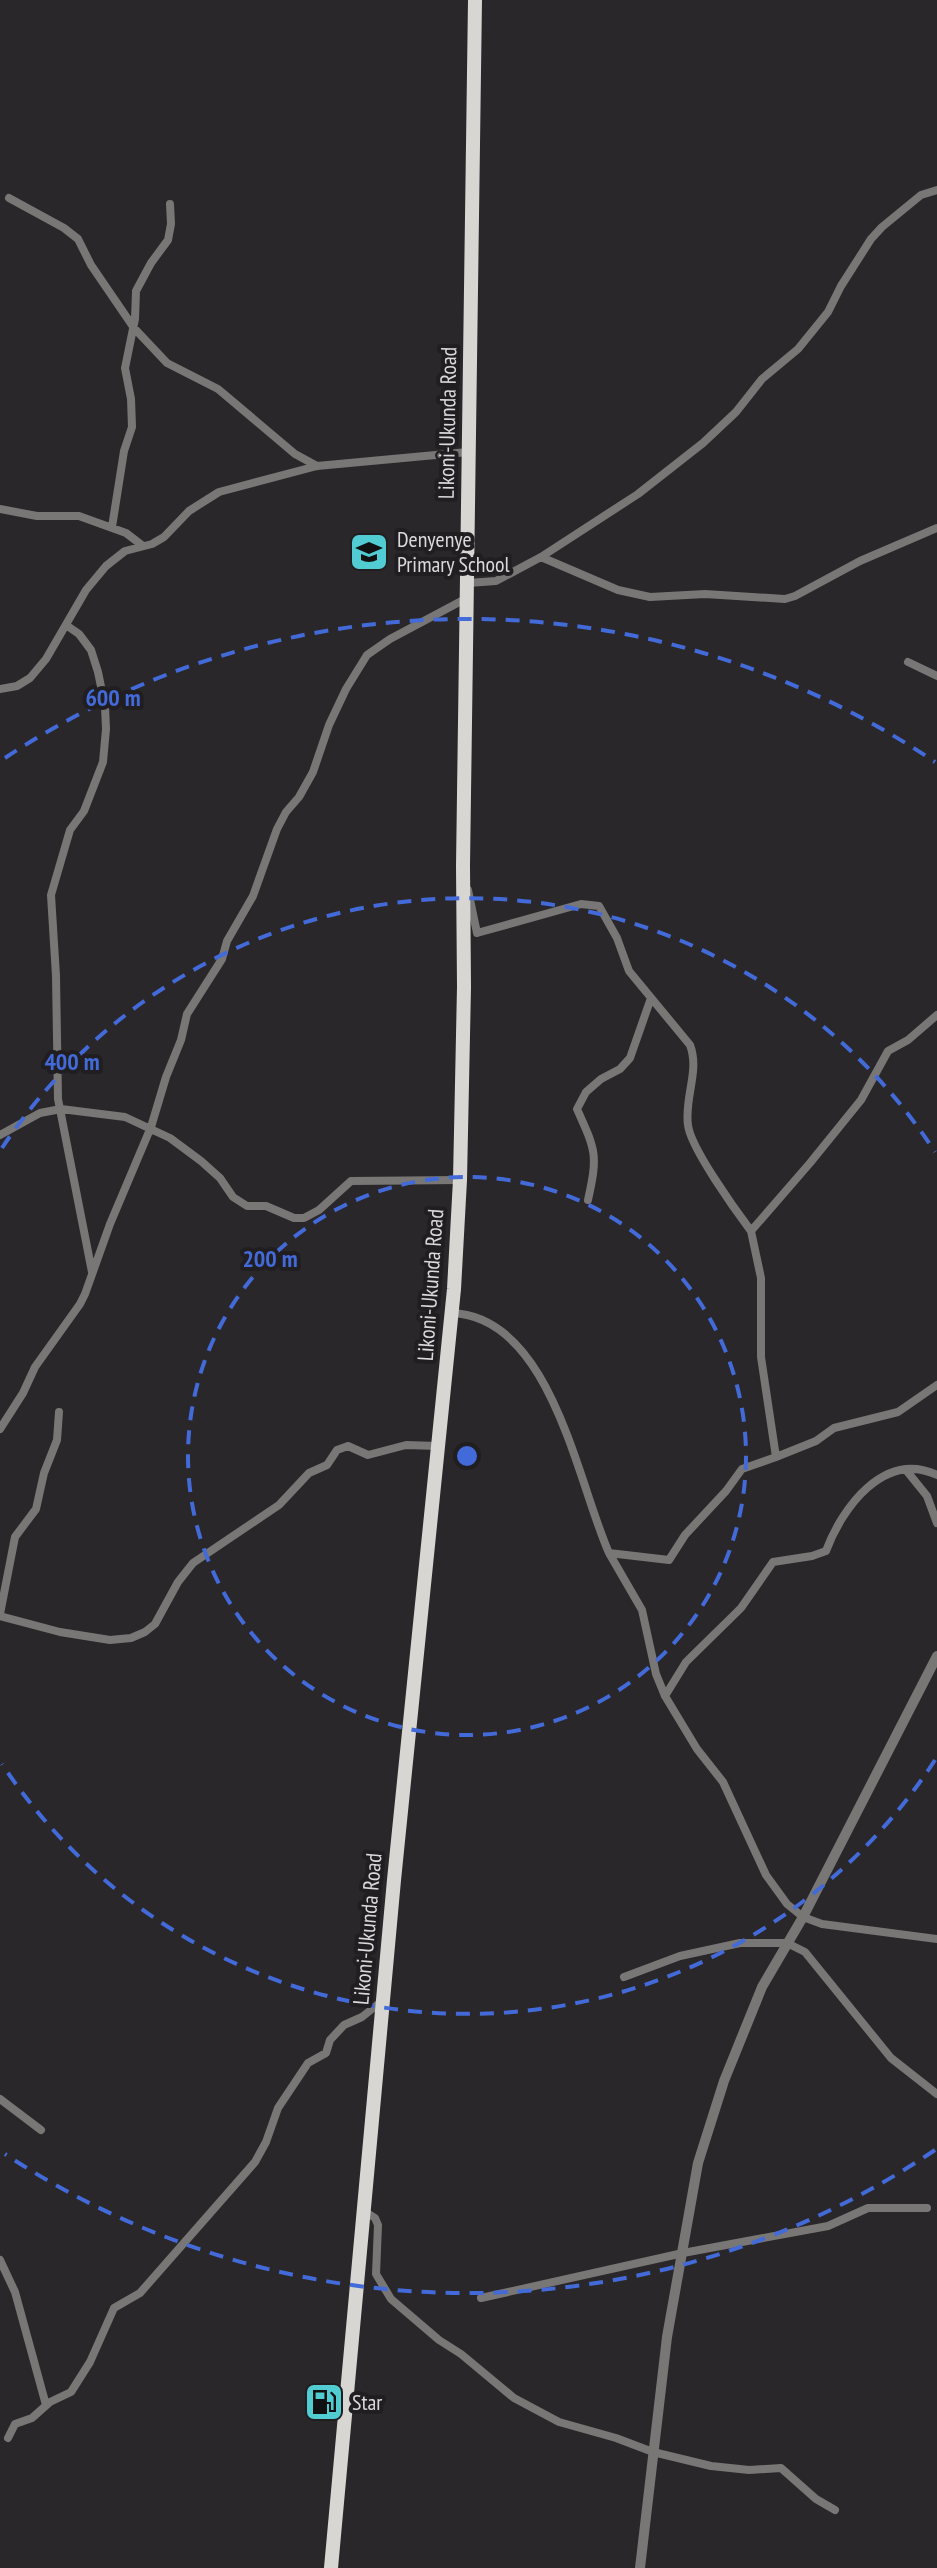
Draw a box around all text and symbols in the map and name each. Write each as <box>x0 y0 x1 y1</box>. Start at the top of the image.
street label: Likoni-Ukunda Road <box>432 347 462 499</box>
place label: Denyenye Primary School <box>397 525 511 578</box>
school or university icon: Denyenye Primary School <box>348 531 390 573</box>
text: 600 m <box>85 682 141 713</box>
text: 400 m <box>44 1046 100 1077</box>
street label: Likoni-Ukunda Road <box>411 1208 449 1362</box>
text: 200 m <box>242 1243 298 1274</box>
centre of rings <box>453 1442 481 1470</box>
street label: Likoni-Ukunda Road <box>346 1852 388 2006</box>
fuel station icon: Star <box>303 2381 345 2423</box>
place label: Star <box>352 2388 382 2416</box>

